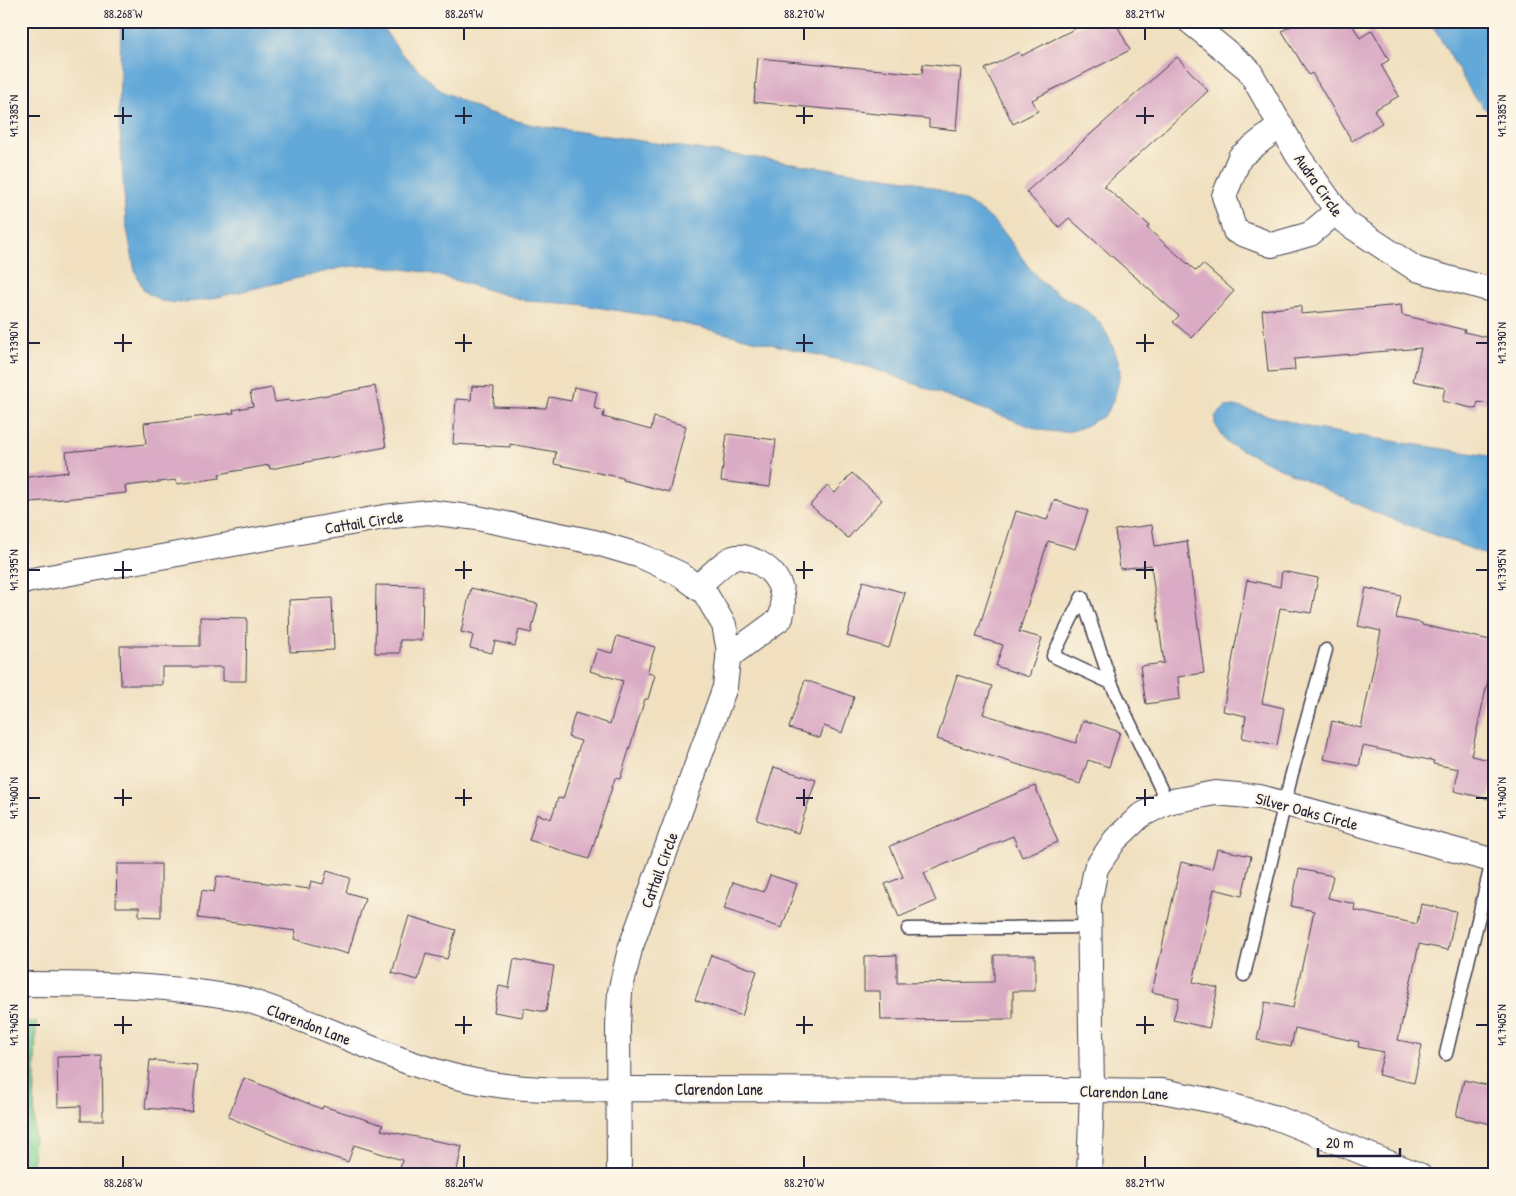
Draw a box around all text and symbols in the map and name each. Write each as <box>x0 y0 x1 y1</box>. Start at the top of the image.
text: 88.268°W <box>104 5 143 22</box>
text: 88.269°W <box>445 5 484 22</box>
text: 88.270°W <box>784 5 825 22</box>
text: 88.271°W <box>1125 5 1165 22</box>
text: 41.7385°N <box>5 95 22 137</box>
text: 41.7385°N <box>1493 95 1510 137</box>
street label: Audra Circle <box>1289 149 1349 221</box>
text: 41.7390°N <box>5 322 22 364</box>
text: 41.7390°N <box>1493 322 1510 364</box>
street label: Cattail Circle <box>323 505 405 539</box>
text: 41.7395°N <box>5 549 22 591</box>
text: 41.7395°N <box>1493 549 1510 591</box>
text: 41.7400°N <box>5 777 22 819</box>
text: 41.7400°N <box>1493 777 1510 819</box>
street label: Silver Oaks Circle <box>1254 787 1361 835</box>
street label: Cattail Circle <box>635 828 683 911</box>
street label: Clarendon Lane <box>264 998 355 1050</box>
text: 41.7405°N <box>5 1004 22 1046</box>
text: 41.7405°N <box>1493 1004 1510 1046</box>
street label: Clarendon Lane <box>675 1078 764 1100</box>
street label: Clarendon Lane <box>1079 1079 1169 1105</box>
scale bar <box>1318 1126 1401 1158</box>
text: 20 m <box>1326 1132 1353 1153</box>
text: 88.268°W <box>104 1174 143 1191</box>
text: 88.269°W <box>445 1174 484 1191</box>
text: 88.270°W <box>784 1174 825 1191</box>
text: 88.271°W <box>1125 1174 1165 1191</box>

